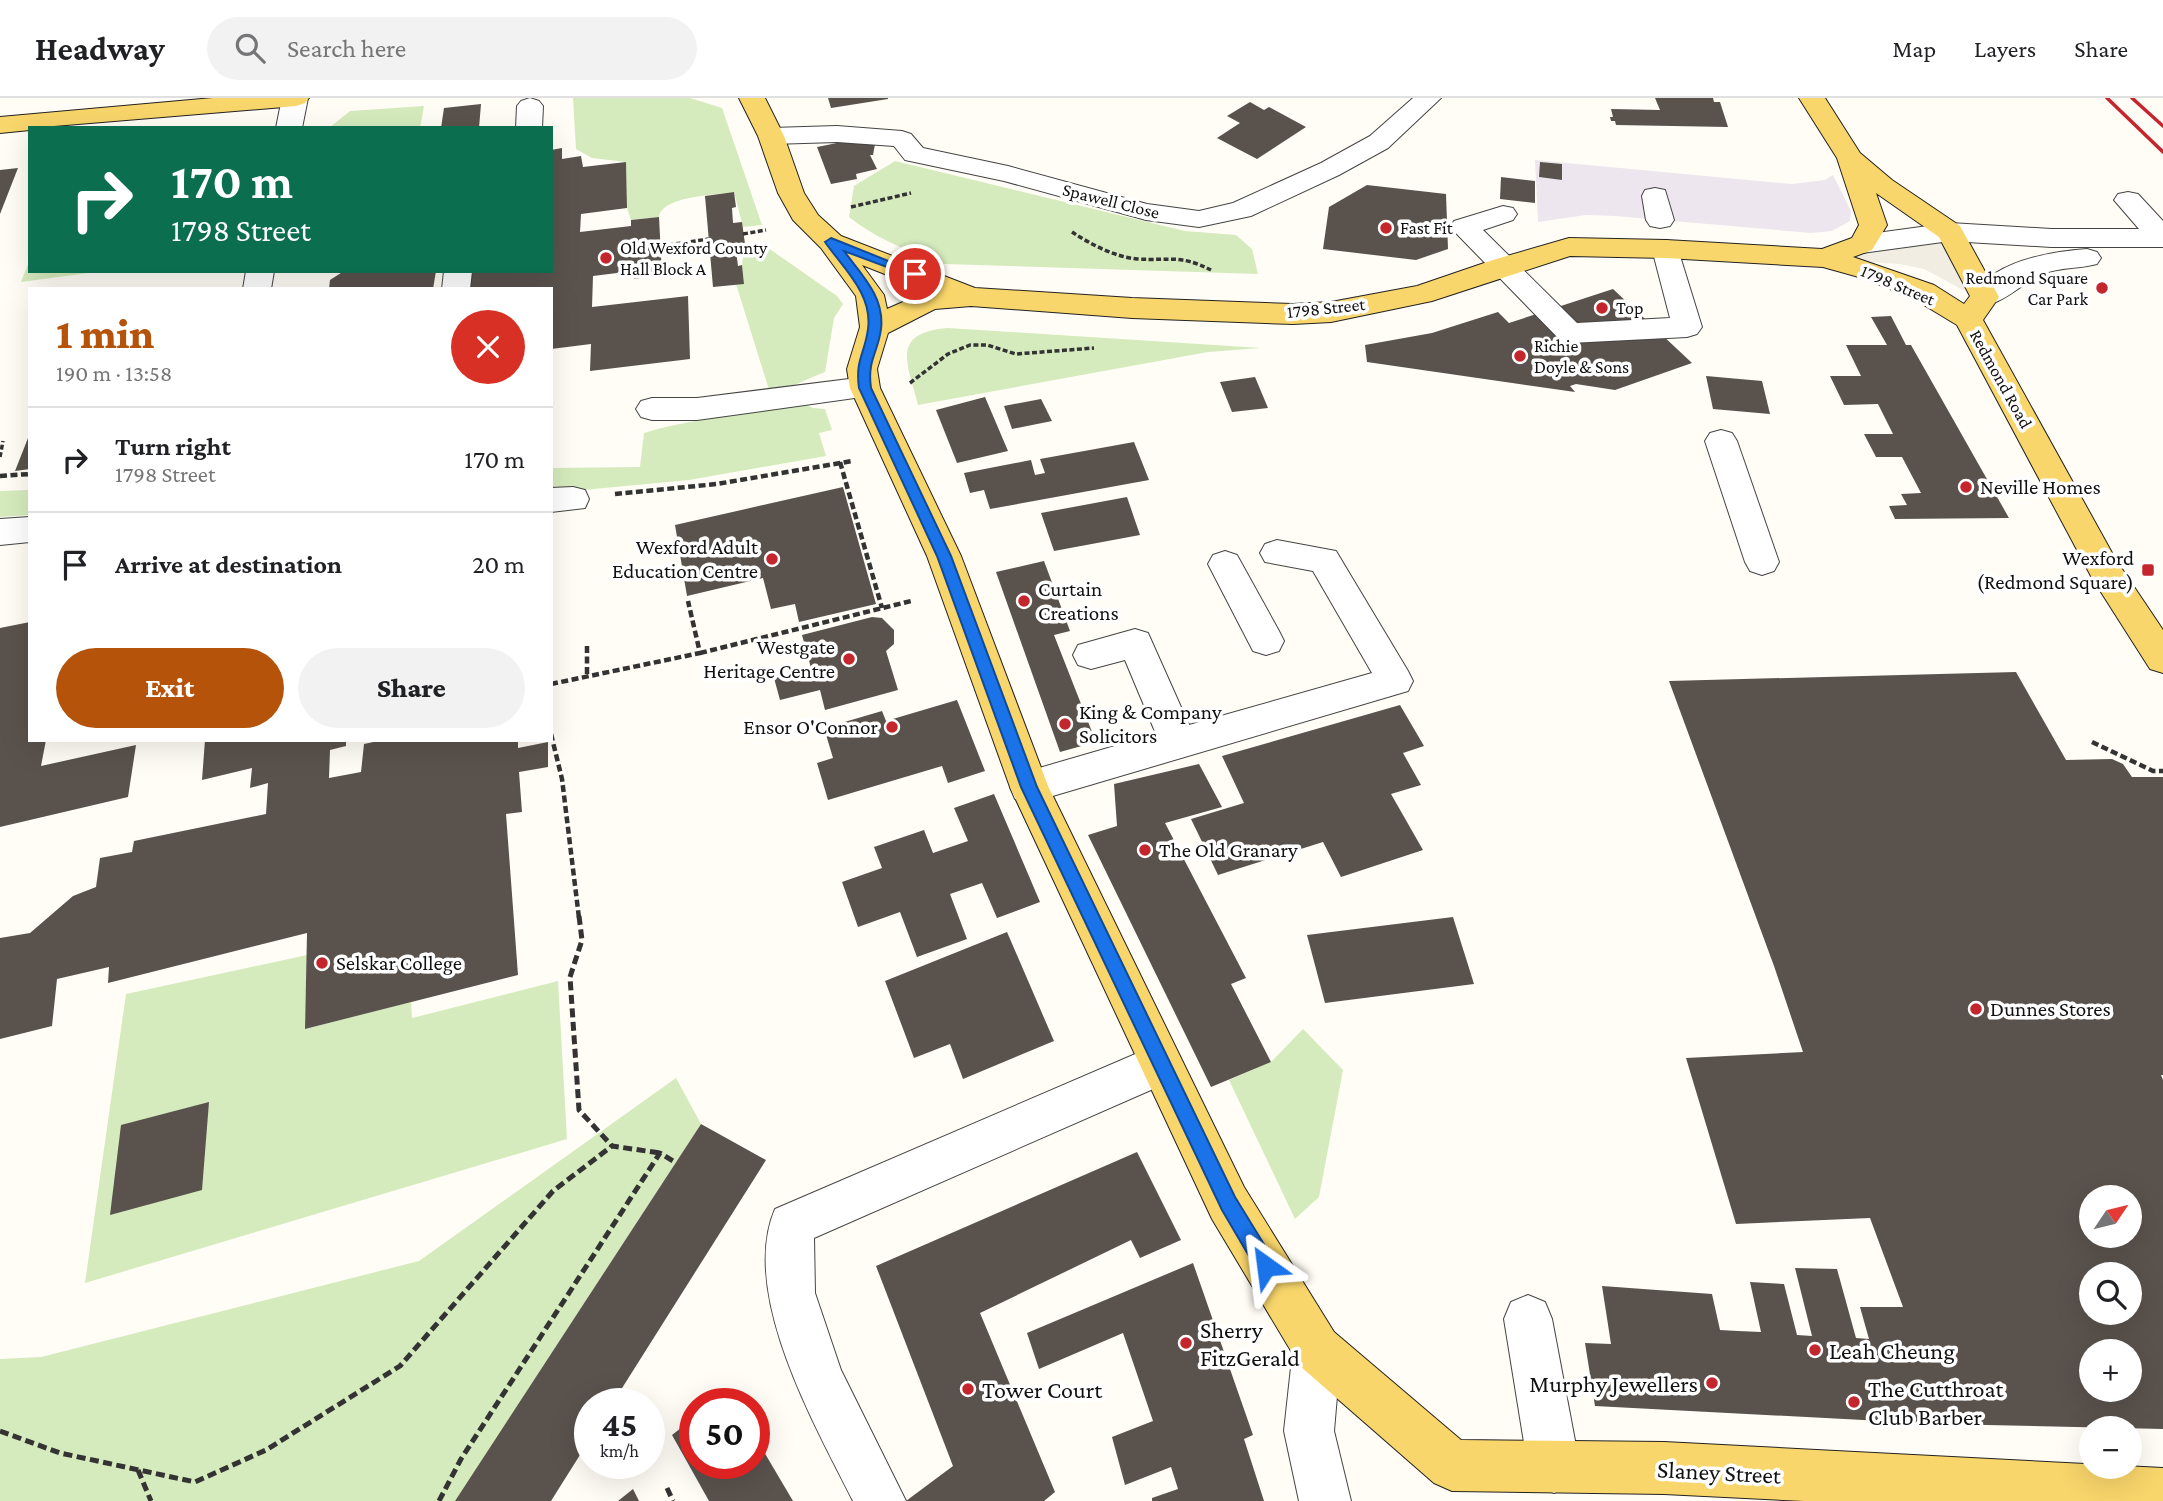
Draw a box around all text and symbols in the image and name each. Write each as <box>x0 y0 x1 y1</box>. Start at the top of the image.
search box <box>207 17 697 80</box>
icon: search <box>231 29 269 67</box>
text: Headway <box>35 30 165 67</box>
text: Search here <box>287 34 406 63</box>
text: Map <box>1892 35 1936 62</box>
text: Layers <box>1974 35 2036 62</box>
text: Share <box>2074 35 2128 62</box>
icon: right <box>56 154 147 245</box>
text: 170 m <box>171 154 293 209</box>
street label: Spawell Close <box>1060 179 1162 223</box>
text: 1798 Street <box>171 212 311 248</box>
place label: Fast Fit <box>1400 218 1454 238</box>
marker: Fast Fit <box>1378 220 1394 236</box>
place label: Old Wexford County Hall Block A <box>620 238 768 279</box>
pin <box>885 244 945 304</box>
marker: Old Wexford County Hall Block A <box>598 250 614 266</box>
icon: arrive <box>896 255 934 293</box>
street label: 1798 Street <box>1858 260 1939 310</box>
place label: Redmond Square Car Park <box>1966 268 2088 309</box>
marker: Redmond Square Car Park <box>2094 280 2110 296</box>
street label: 1798 Street <box>1286 294 1367 322</box>
place label: Top <box>1616 298 1643 318</box>
marker: Top <box>1594 300 1610 316</box>
text: 1 min <box>56 310 154 357</box>
button: close <box>451 310 525 384</box>
street label: Redmond Road <box>1966 326 2037 432</box>
place label: Richie Doyle & Sons <box>1534 336 1629 377</box>
marker: Richie Doyle & Sons <box>1512 348 1528 364</box>
text: 190 m · 13:58 <box>56 360 172 386</box>
text: Turn right <box>115 432 231 461</box>
icon: right <box>56 441 94 479</box>
text: 170 m <box>464 445 525 474</box>
text: 1798 Street <box>115 461 216 487</box>
place label: Neville Homes <box>1980 475 2101 499</box>
marker: Neville Homes <box>1958 479 1974 495</box>
place label: Wexford Adult Education Centre <box>612 535 759 583</box>
icon: arrive <box>56 546 94 584</box>
place label: Wexford (Redmond Square) <box>1977 546 2134 594</box>
text: Arrive at destination <box>115 550 342 579</box>
text: 20 m <box>472 550 525 579</box>
marker: Wexford Adult Education Centre <box>764 551 780 567</box>
marker: Wexford (Redmond Square) <box>2140 562 2156 578</box>
place label: Curtain Creations <box>1038 577 1119 625</box>
marker: Curtain Creations <box>1016 593 1032 609</box>
place label: Westgate Heritage Centre <box>703 635 835 683</box>
button: Exit <box>56 648 284 728</box>
button: Share <box>298 648 525 728</box>
marker: Westgate Heritage Centre <box>841 651 857 667</box>
place label: King & Company Solicitors <box>1079 700 1222 748</box>
place label: Ensor O'Connor <box>743 715 879 739</box>
marker: King & Company Solicitors <box>1057 716 1073 732</box>
marker: Ensor O'Connor <box>884 719 900 735</box>
place label: The Old Granary <box>1159 838 1298 862</box>
marker: The Old Granary <box>1137 842 1153 858</box>
place label: Selskar College <box>336 951 462 975</box>
marker: Selskar College <box>314 955 330 971</box>
place label: Dunnes Stores <box>1990 997 2111 1021</box>
marker: Dunnes Stores <box>1968 1001 1984 1017</box>
north arrow <box>2079 1185 2142 1248</box>
map controls <box>2079 1185 2142 1479</box>
position arrow <box>1229 1229 1303 1303</box>
button: search <box>2079 1262 2142 1325</box>
place label: Sherry FitzGerald <box>1200 1316 1300 1371</box>
marker: Sherry FitzGerald <box>1178 1335 1194 1351</box>
place label: Leah Cheung <box>1829 1337 1955 1364</box>
button: + <box>2079 1339 2142 1402</box>
marker: Leah Cheung <box>1807 1342 1823 1358</box>
place label: Murphy Jewellers <box>1529 1370 1698 1397</box>
marker: Murphy Jewellers <box>1704 1375 1720 1391</box>
place label: The Cutthroat Club Barber <box>1868 1375 2005 1430</box>
place label: Tower Court <box>982 1376 1103 1403</box>
marker: Tower Court <box>960 1381 976 1397</box>
speed limit sign: 50 <box>679 1388 770 1479</box>
marker: The Cutthroat Club Barber <box>1846 1394 1862 1410</box>
text: 45 <box>602 1405 637 1444</box>
button: − <box>2079 1416 2142 1479</box>
text: km/h <box>600 1441 639 1461</box>
street label: Slaney Street <box>1656 1455 1783 1489</box>

